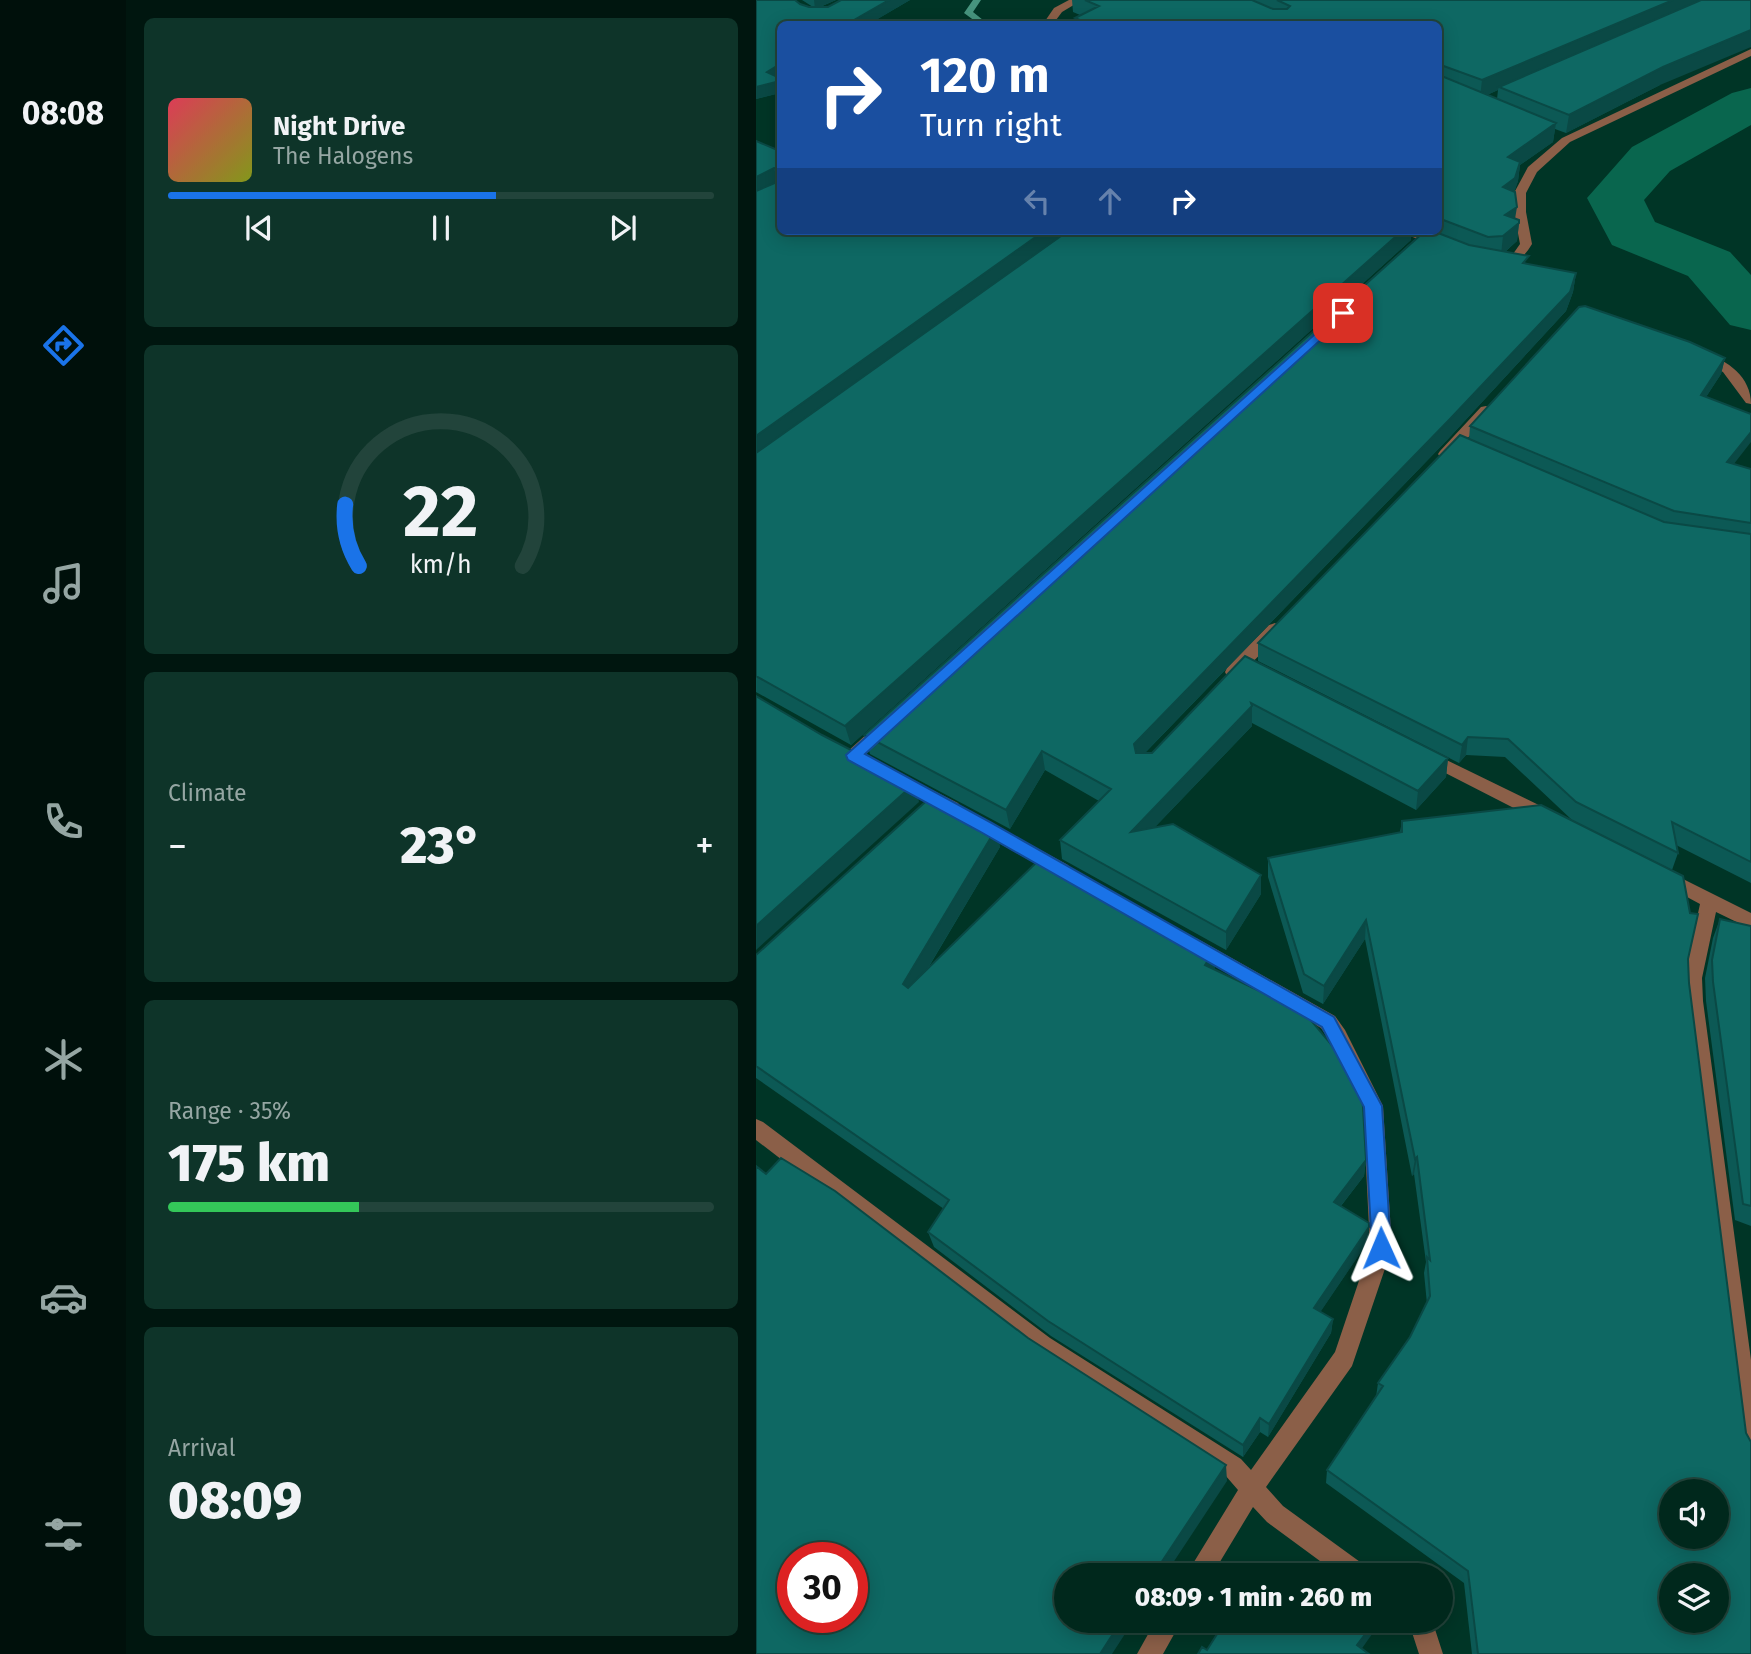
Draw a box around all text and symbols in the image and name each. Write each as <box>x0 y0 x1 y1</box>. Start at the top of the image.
text: 120 m <box>920 46 1050 105</box>
icon: right <box>805 49 896 140</box>
text: 08:08 <box>22 94 104 132</box>
text: Turn right <box>920 106 1062 144</box>
text: Night Drive <box>273 111 405 142</box>
text: The Halogens <box>273 142 413 170</box>
icon: left <box>1018 182 1056 220</box>
icon: ahead <box>1091 182 1129 220</box>
icon: right <box>1164 182 1202 220</box>
icon: previous <box>240 209 278 247</box>
icon: pause <box>422 209 460 247</box>
icon: next <box>604 209 642 247</box>
pin <box>1313 283 1373 343</box>
icon: arrive <box>1324 294 1362 332</box>
icon: directions <box>39 321 88 370</box>
text: 22 <box>403 468 479 555</box>
text: km/h <box>410 550 472 580</box>
icon: music <box>39 559 88 608</box>
text: Climate <box>168 779 247 807</box>
icon: phone <box>39 797 88 846</box>
text: 23° <box>400 814 482 877</box>
text: − <box>168 823 187 869</box>
text: + <box>695 823 714 869</box>
icon: climate <box>39 1035 88 1084</box>
text: Range · 35% <box>168 1097 291 1125</box>
text: 175 km <box>168 1132 330 1195</box>
position arrow <box>1344 1211 1418 1285</box>
icon: car <box>39 1273 88 1322</box>
text: Arrival <box>168 1434 235 1462</box>
text: 08:09 <box>168 1469 302 1532</box>
map controls <box>1659 1479 1729 1633</box>
button: sound <box>1659 1479 1729 1549</box>
icon: filters <box>39 1510 88 1559</box>
speed limit sign: 30 <box>777 1542 868 1633</box>
button: layers <box>1659 1563 1729 1633</box>
text: 08:09 · 1 min · 260 m <box>1135 1582 1372 1613</box>

